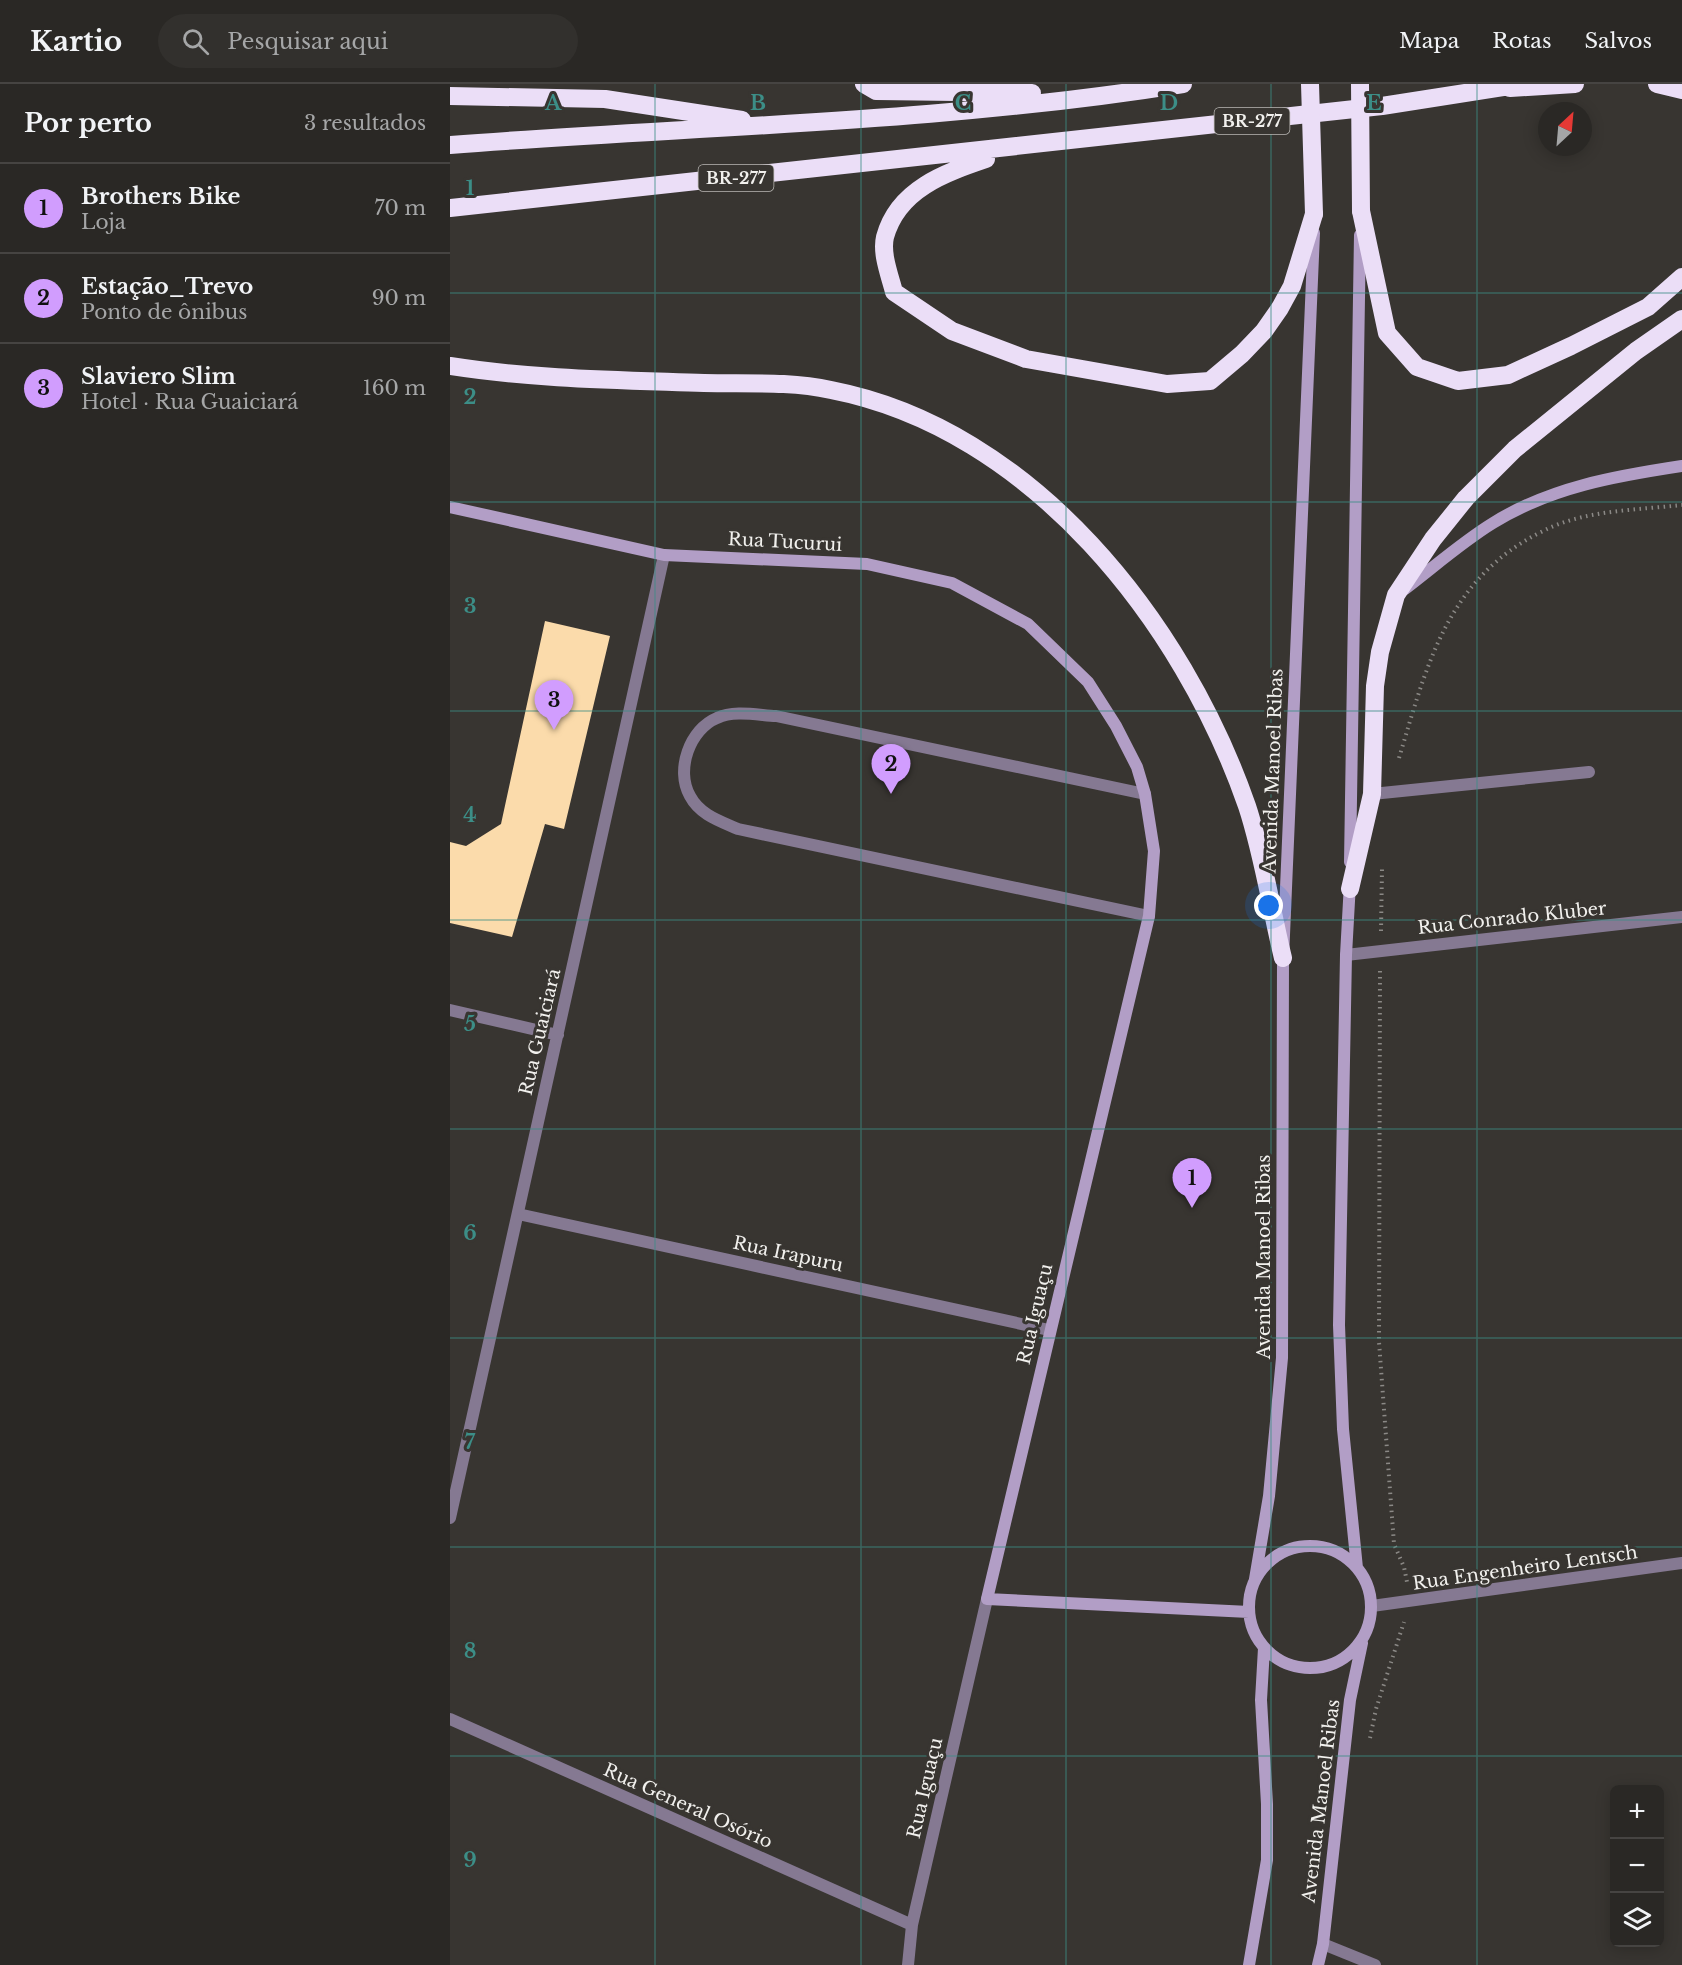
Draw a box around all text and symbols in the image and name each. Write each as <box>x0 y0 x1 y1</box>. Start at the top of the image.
search box <box>158 14 578 68</box>
text: Kartio <box>30 24 122 59</box>
icon: search <box>179 25 212 58</box>
text: Pesquisar aqui <box>227 28 388 55</box>
text: Mapa <box>1399 28 1459 54</box>
text: Rotas <box>1492 28 1552 54</box>
text: Salvos <box>1585 28 1652 54</box>
text: A <box>544 91 562 115</box>
text: B <box>750 91 766 115</box>
text: C <box>955 91 971 115</box>
text: D <box>1160 91 1178 115</box>
text: E <box>1366 91 1382 115</box>
north arrow <box>1538 102 1592 156</box>
text: Por perto <box>24 107 152 139</box>
road number: BR-277 <box>1214 108 1290 134</box>
text: 3 resultados <box>304 111 426 135</box>
road number: BR-277 <box>698 165 774 191</box>
text: 1 <box>466 176 475 200</box>
text: Brothers Bike <box>81 183 240 210</box>
text: 1 <box>39 196 48 220</box>
text: 70 m <box>374 196 426 220</box>
text: Loja <box>81 210 126 234</box>
text: Estação_Trevo <box>81 273 253 300</box>
text: 2 <box>37 286 50 310</box>
text: 90 m <box>372 286 426 310</box>
text: Ponto de ônibus <box>81 300 247 324</box>
text: Slaviero Slim <box>81 363 236 390</box>
text: 3 <box>37 376 50 400</box>
text: 160 m <box>363 376 426 400</box>
text: 2 <box>463 385 477 409</box>
text: Hotel · Rua Guaiciará <box>81 390 298 414</box>
street label: Rua Tucurui <box>727 528 843 556</box>
text: 3 <box>464 594 476 618</box>
street label: Avenida Manoel Ribas <box>1258 668 1288 875</box>
pin: 3 <box>534 680 574 730</box>
pin: 2 <box>872 744 910 794</box>
text: 4 <box>463 803 477 827</box>
your location <box>1254 891 1283 920</box>
street label: Rua Conrado Kluber <box>1416 897 1608 939</box>
street label: Rua Guaiciará <box>515 966 565 1097</box>
text: 5 <box>464 1012 476 1036</box>
street label: Avenida Manoel Ribas <box>1253 1155 1275 1360</box>
pin: 1 <box>1172 1158 1212 1208</box>
text: 6 <box>463 1221 477 1245</box>
street label: Rua Irapuru <box>731 1232 845 1276</box>
street label: Rua Iguaçu <box>1013 1261 1057 1367</box>
text: 7 <box>465 1430 476 1454</box>
street label: Rua Engenheiro Lentsch <box>1411 1541 1639 1595</box>
text: 8 <box>464 1639 476 1663</box>
street label: Avenida Manoel Ribas <box>1297 1698 1344 1905</box>
street label: Rua Iguaçu <box>903 1735 947 1841</box>
street label: Rua General Osório <box>600 1759 776 1853</box>
map controls <box>1610 1785 1664 1947</box>
button: + <box>1610 1785 1664 1839</box>
button: − <box>1610 1839 1664 1893</box>
text: 9 <box>463 1848 477 1872</box>
button: layers <box>1610 1893 1664 1947</box>

